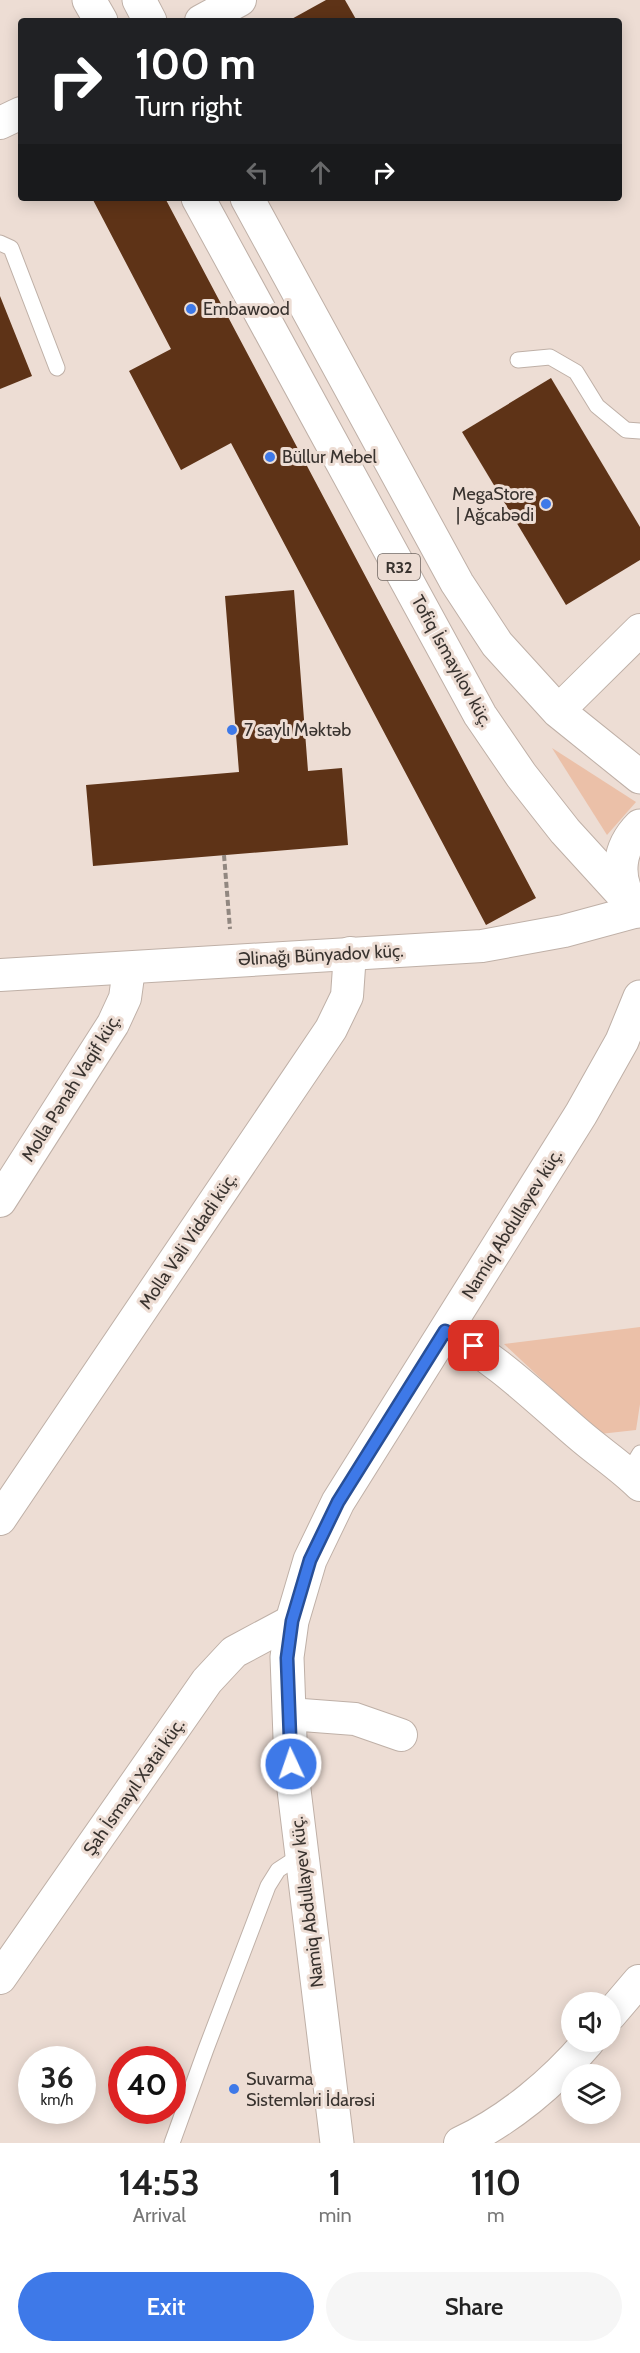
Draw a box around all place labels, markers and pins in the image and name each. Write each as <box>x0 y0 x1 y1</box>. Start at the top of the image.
place label: Embawood <box>203 298 290 320</box>
marker: Embawood <box>184 302 198 316</box>
place label: Büllur Mebel <box>282 446 378 468</box>
marker: Büllur Mebel <box>263 450 277 464</box>
place label: MegaStore | Ağcabədi <box>452 483 534 526</box>
marker: MegaStore | Ağcabədi <box>539 497 553 511</box>
place label: 7 saylı Məktəb <box>244 719 351 741</box>
marker: 7 saylı Məktəb <box>225 723 239 737</box>
pin <box>448 1320 499 1371</box>
place label: Suvarma Sistemləri İdarəsi <box>246 2068 375 2111</box>
marker: Suvarma Sistemləri İdarəsi <box>227 2082 241 2096</box>

